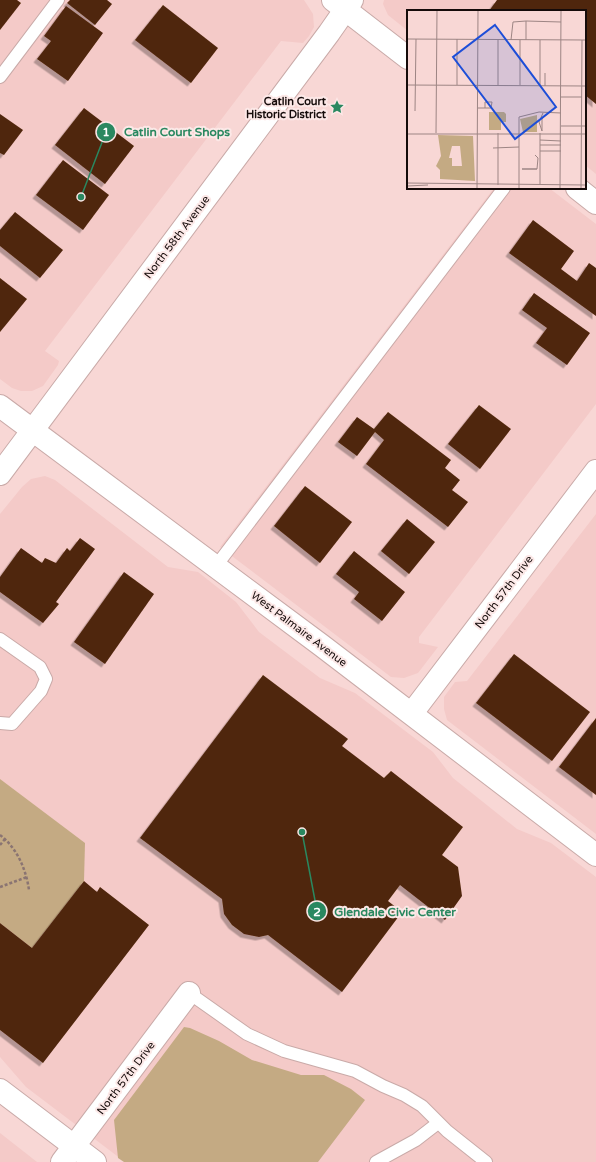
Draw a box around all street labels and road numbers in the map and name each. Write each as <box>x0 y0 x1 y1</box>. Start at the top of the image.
street label: North 58th Avenue <box>142 193 212 281</box>
street label: North 57th Drive <box>472 553 536 631</box>
street label: West Palmaire Avenue <box>248 589 350 669</box>
street label: North 57th Drive <box>94 1039 158 1117</box>

